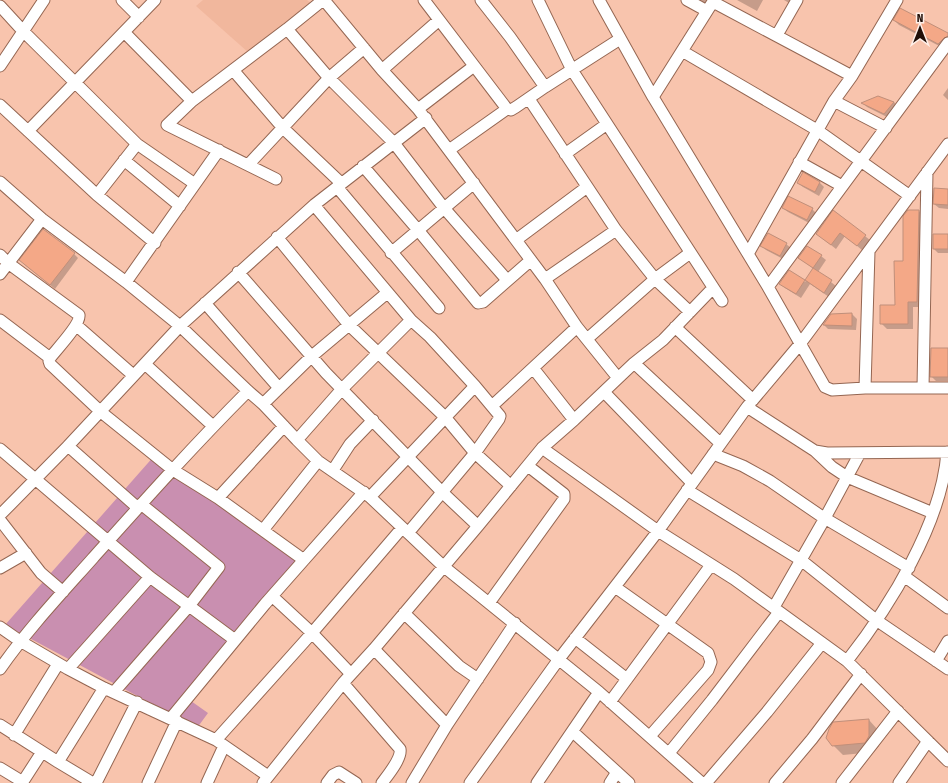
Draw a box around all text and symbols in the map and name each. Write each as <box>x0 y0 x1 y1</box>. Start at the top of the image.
north arrow <box>900 8 940 48</box>
text: N <box>917 12 923 25</box>

